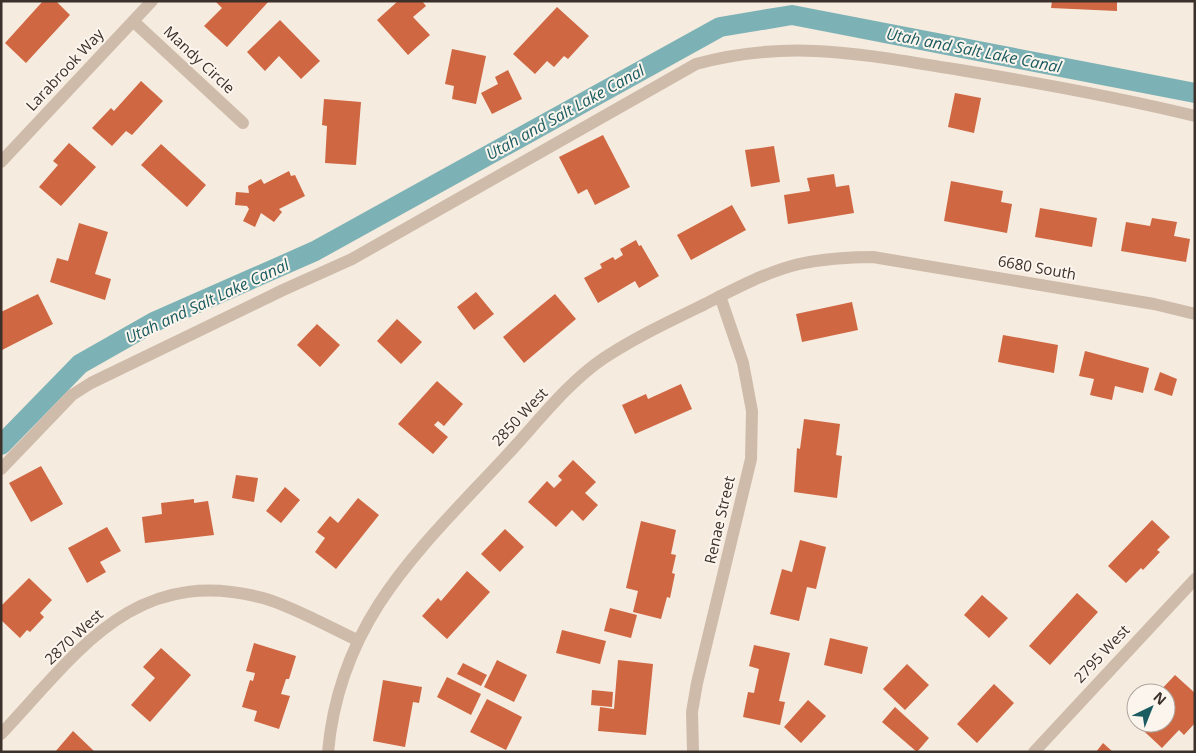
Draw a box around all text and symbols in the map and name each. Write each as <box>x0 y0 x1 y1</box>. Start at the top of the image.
street label: Mandy Circle <box>160 21 240 97</box>
water label: Utah and Salt Lake Canal <box>884 22 1065 78</box>
street label: Larabrook Way <box>21 24 108 115</box>
water label: Utah and Salt Lake Canal <box>482 59 649 165</box>
street label: 6680 South <box>996 250 1078 284</box>
water label: Utah and Salt Lake Canal <box>122 253 293 349</box>
street label: 2850 West <box>487 383 551 450</box>
street label: Renae Street <box>699 474 739 566</box>
street label: 2870 West <box>40 604 107 668</box>
street label: 2795 West <box>1069 620 1133 687</box>
north arrow <box>1126 683 1176 733</box>
text: N <box>1150 687 1171 709</box>

